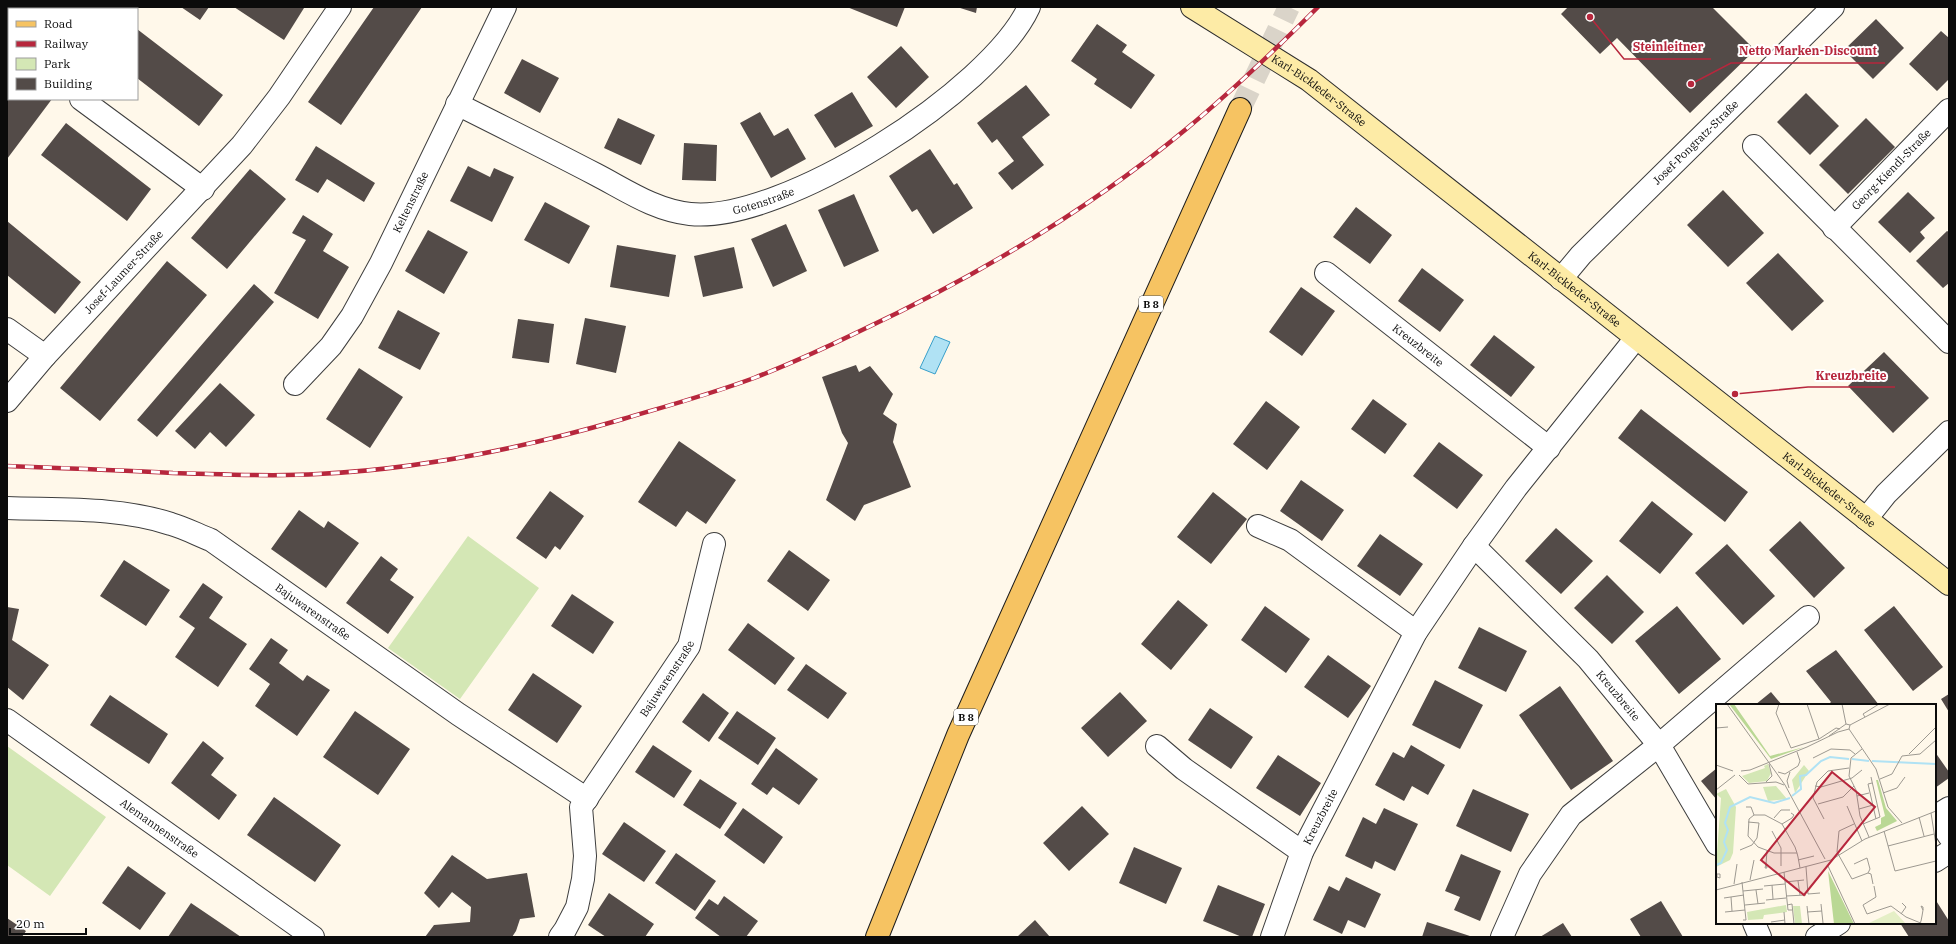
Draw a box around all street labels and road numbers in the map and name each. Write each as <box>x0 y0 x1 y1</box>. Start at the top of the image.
street label: Karl-Bickleder-Straße <box>1269 51 1369 130</box>
street label: Josef-Pongratz-Straße <box>1650 97 1741 187</box>
street label: Georg-Kiendl-Straße <box>1849 126 1934 213</box>
street label: Keltenstraße <box>390 169 431 235</box>
street label: Gotenstraße <box>731 184 796 218</box>
street label: Josef-Laumer-Straße <box>81 227 166 316</box>
street label: Karl-Bickleder-Straße <box>1525 248 1624 330</box>
road number: B 8 <box>1139 296 1163 312</box>
street label: Kreuzbreite <box>1390 321 1447 370</box>
street label: Karl-Bickleder-Straße <box>1780 449 1878 530</box>
street label: Bajuwarenstraße <box>272 580 353 643</box>
street label: Bajuwarenstraße <box>637 639 697 719</box>
street label: Kreuzbreite <box>1593 667 1643 724</box>
road number: B 8 <box>954 709 978 725</box>
street label: Kreuzbreite <box>1300 786 1341 847</box>
street label: Alemannenstraße <box>117 796 202 861</box>

